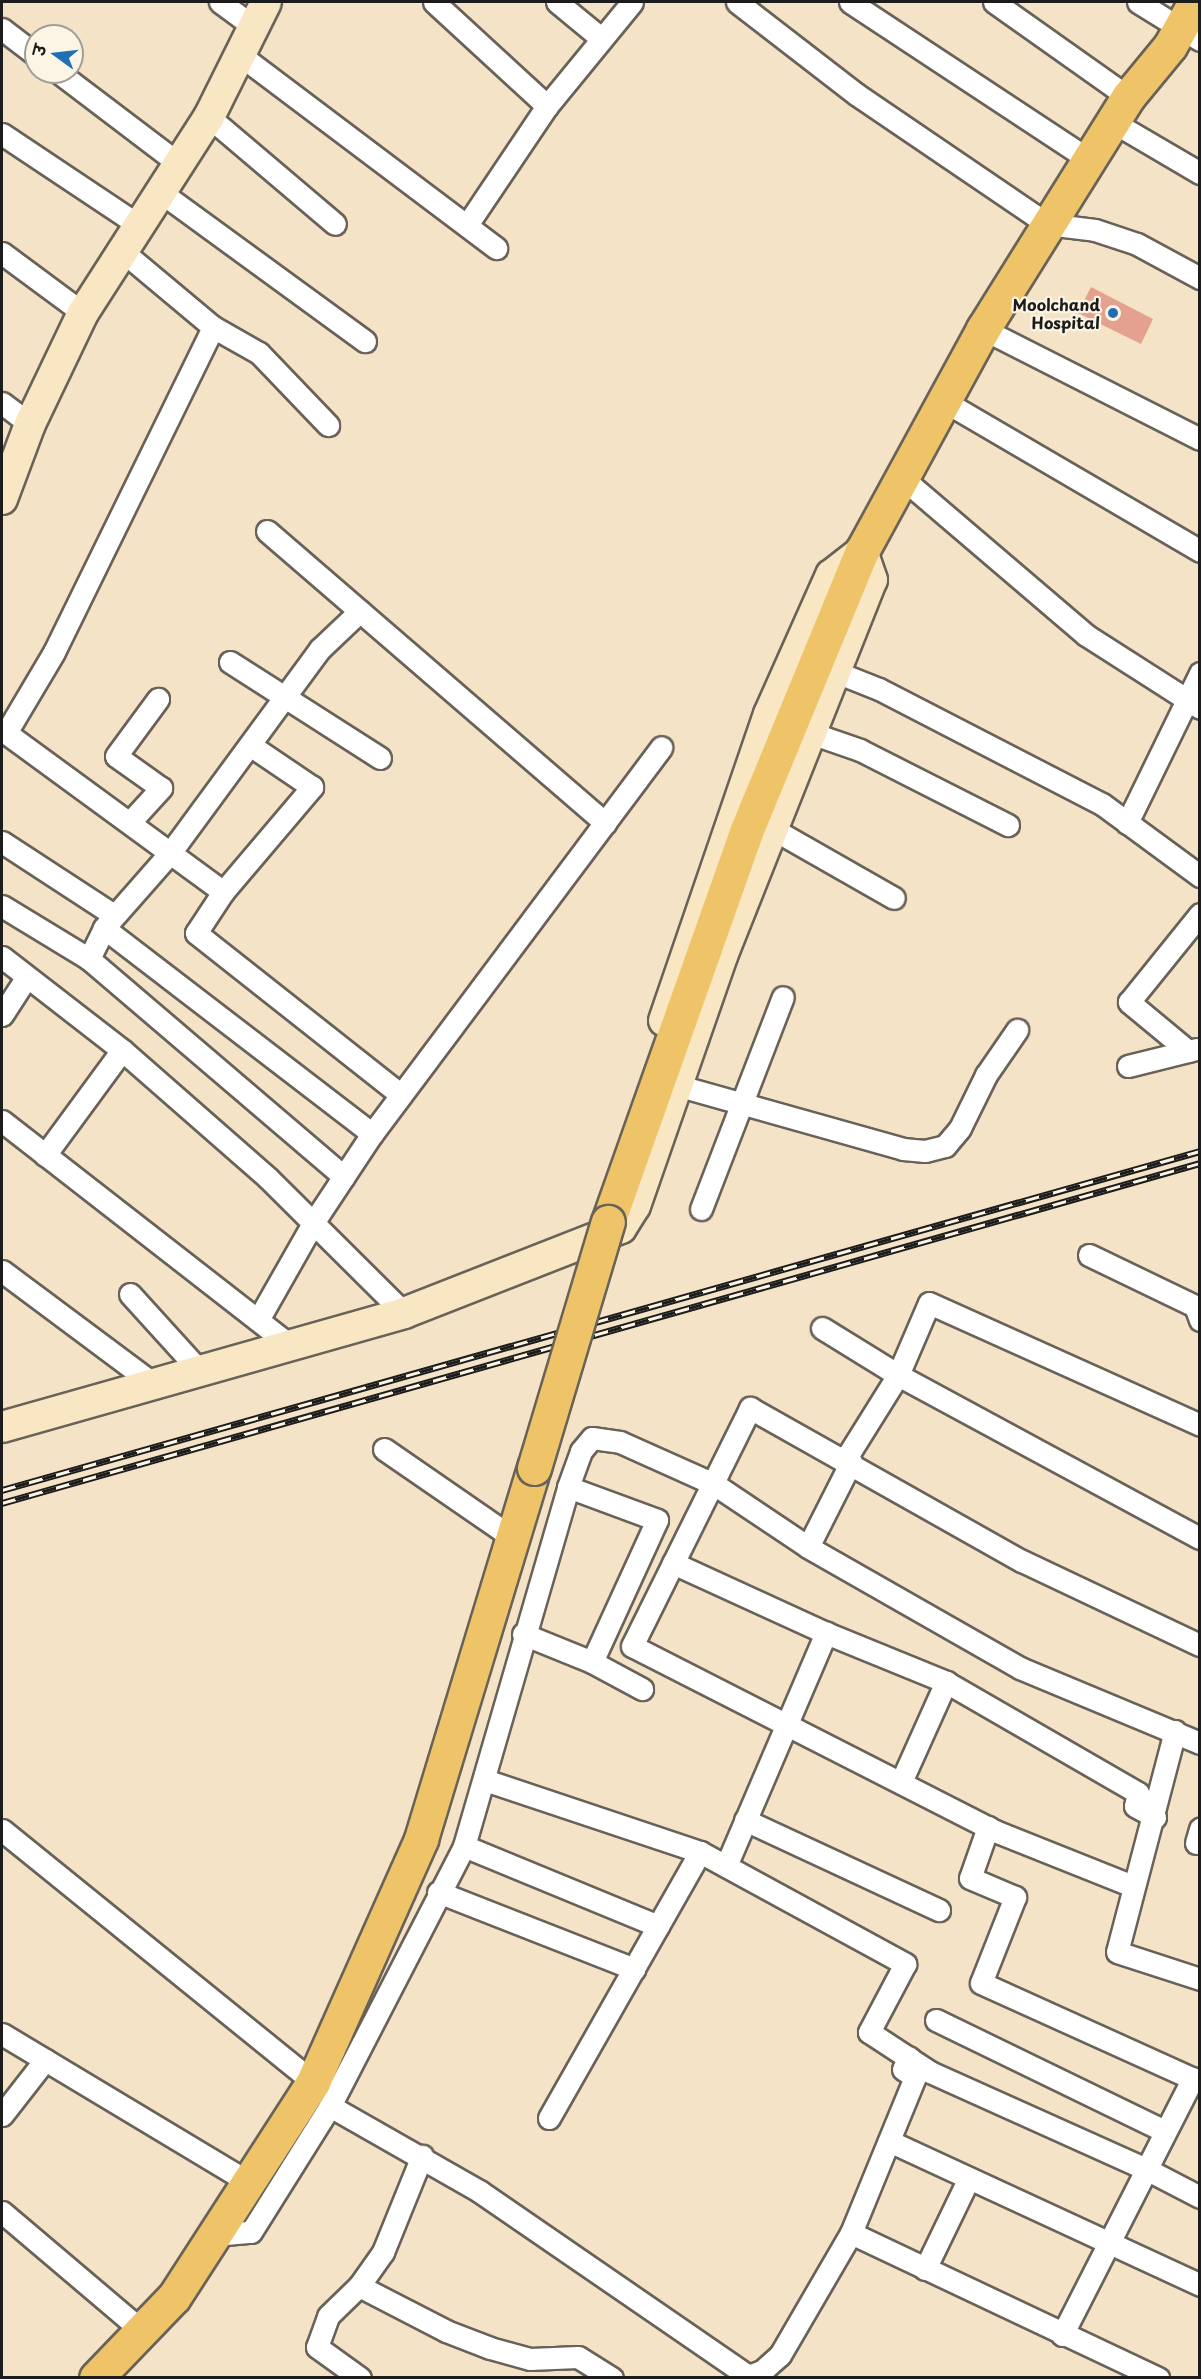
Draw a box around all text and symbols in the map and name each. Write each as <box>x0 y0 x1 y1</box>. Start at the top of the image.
north arrow <box>24 24 84 84</box>
text: उ <box>26 42 52 58</box>
place label: Moolchand Hospital <box>1012 294 1100 332</box>
marker: Moolchand Hospital <box>1104 304 1122 322</box>

